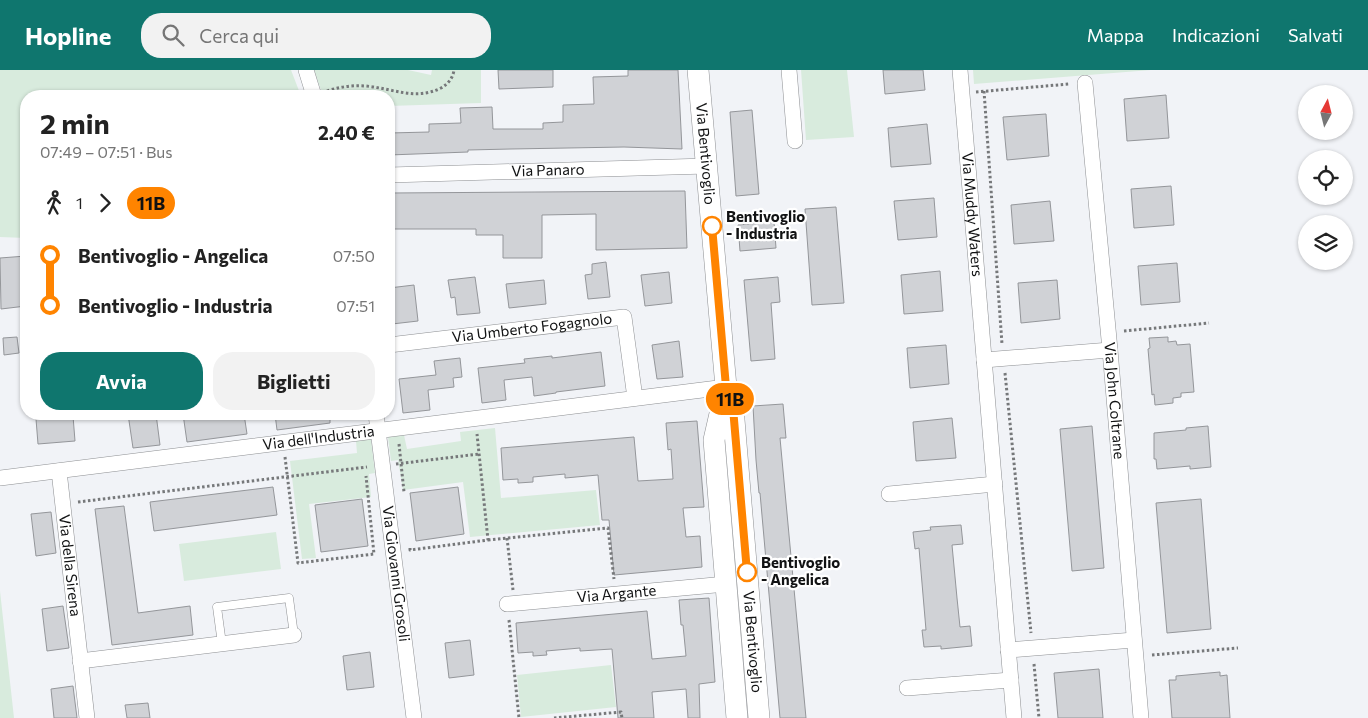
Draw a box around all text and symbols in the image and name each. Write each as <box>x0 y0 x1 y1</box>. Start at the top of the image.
search box <box>141 13 491 58</box>
text: Hopline <box>25 21 111 50</box>
icon: search <box>159 21 187 49</box>
text: Cerca qui <box>199 24 279 47</box>
text: Mappa <box>1087 24 1144 46</box>
text: Indicazioni <box>1172 24 1260 46</box>
text: Salvati <box>1288 24 1343 46</box>
north arrow <box>1298 85 1352 140</box>
map controls <box>1298 85 1353 270</box>
street label: Via Bentivoglio <box>693 102 720 205</box>
text: 2 min <box>40 106 110 140</box>
text: 2.40 € <box>318 121 375 144</box>
text: 07:49 – 07:51 · Bus <box>40 142 173 161</box>
button: locate <box>1298 150 1353 205</box>
street label: Via Muddy Waters <box>959 152 987 277</box>
street label: Via Panaro <box>511 159 585 180</box>
icon: walk <box>40 189 68 217</box>
icon: forward <box>91 189 119 217</box>
text: 11B <box>137 192 165 214</box>
text: 1 <box>76 193 83 212</box>
place label: Bentivoglio - Industria <box>726 207 805 242</box>
button: layers <box>1298 215 1353 270</box>
marker: Bentivoglio - Industria <box>702 216 722 236</box>
text: Bentivoglio - Angelica <box>78 244 268 267</box>
text: 07:50 <box>333 246 375 265</box>
text: Bentivoglio - Industria <box>78 294 273 317</box>
text: 07:51 <box>336 296 375 315</box>
street label: Via Umberto Fogagnolo <box>451 308 613 345</box>
street label: Via John Coltrane <box>1101 341 1129 460</box>
button: Avvia <box>40 352 203 410</box>
button: Biglietti <box>213 352 375 410</box>
line badge: 11B <box>701 383 759 415</box>
text: 11B <box>716 388 744 410</box>
street label: Via dell'Industria <box>261 421 375 453</box>
street label: Via Giovanni Grosoli <box>380 505 414 643</box>
street label: Via della Sirena <box>56 513 85 617</box>
place label: Bentivoglio - Angelica <box>761 553 840 588</box>
marker: Bentivoglio - Angelica <box>737 562 757 582</box>
street label: Via Argante <box>576 580 657 606</box>
street label: Via Bentivoglio <box>740 590 767 693</box>

